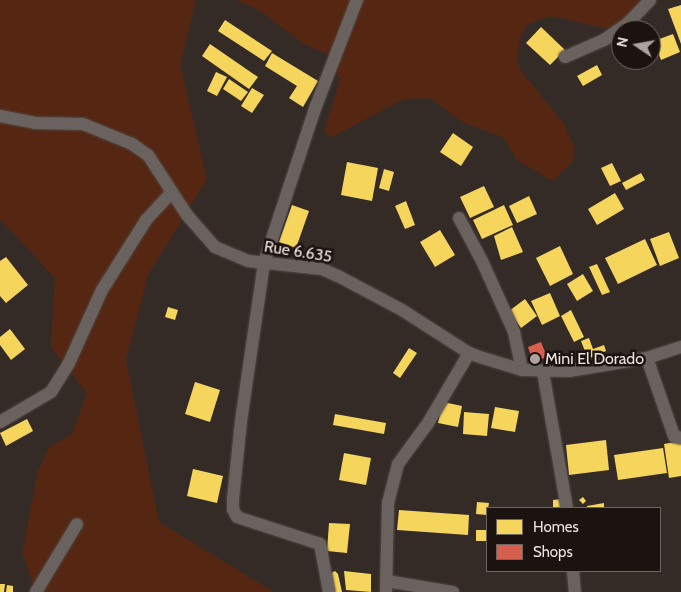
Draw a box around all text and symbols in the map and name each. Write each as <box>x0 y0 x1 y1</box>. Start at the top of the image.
north arrow <box>611 20 661 70</box>
text: N <box>612 35 632 49</box>
street label: Rue 6.635 <box>263 237 333 267</box>
place label: Mini El Dorado <box>545 349 644 369</box>
marker: Mini El Dorado <box>529 353 541 365</box>
legend <box>486 507 661 572</box>
text: Homes <box>533 518 579 536</box>
text: Shops <box>533 543 573 561</box>

